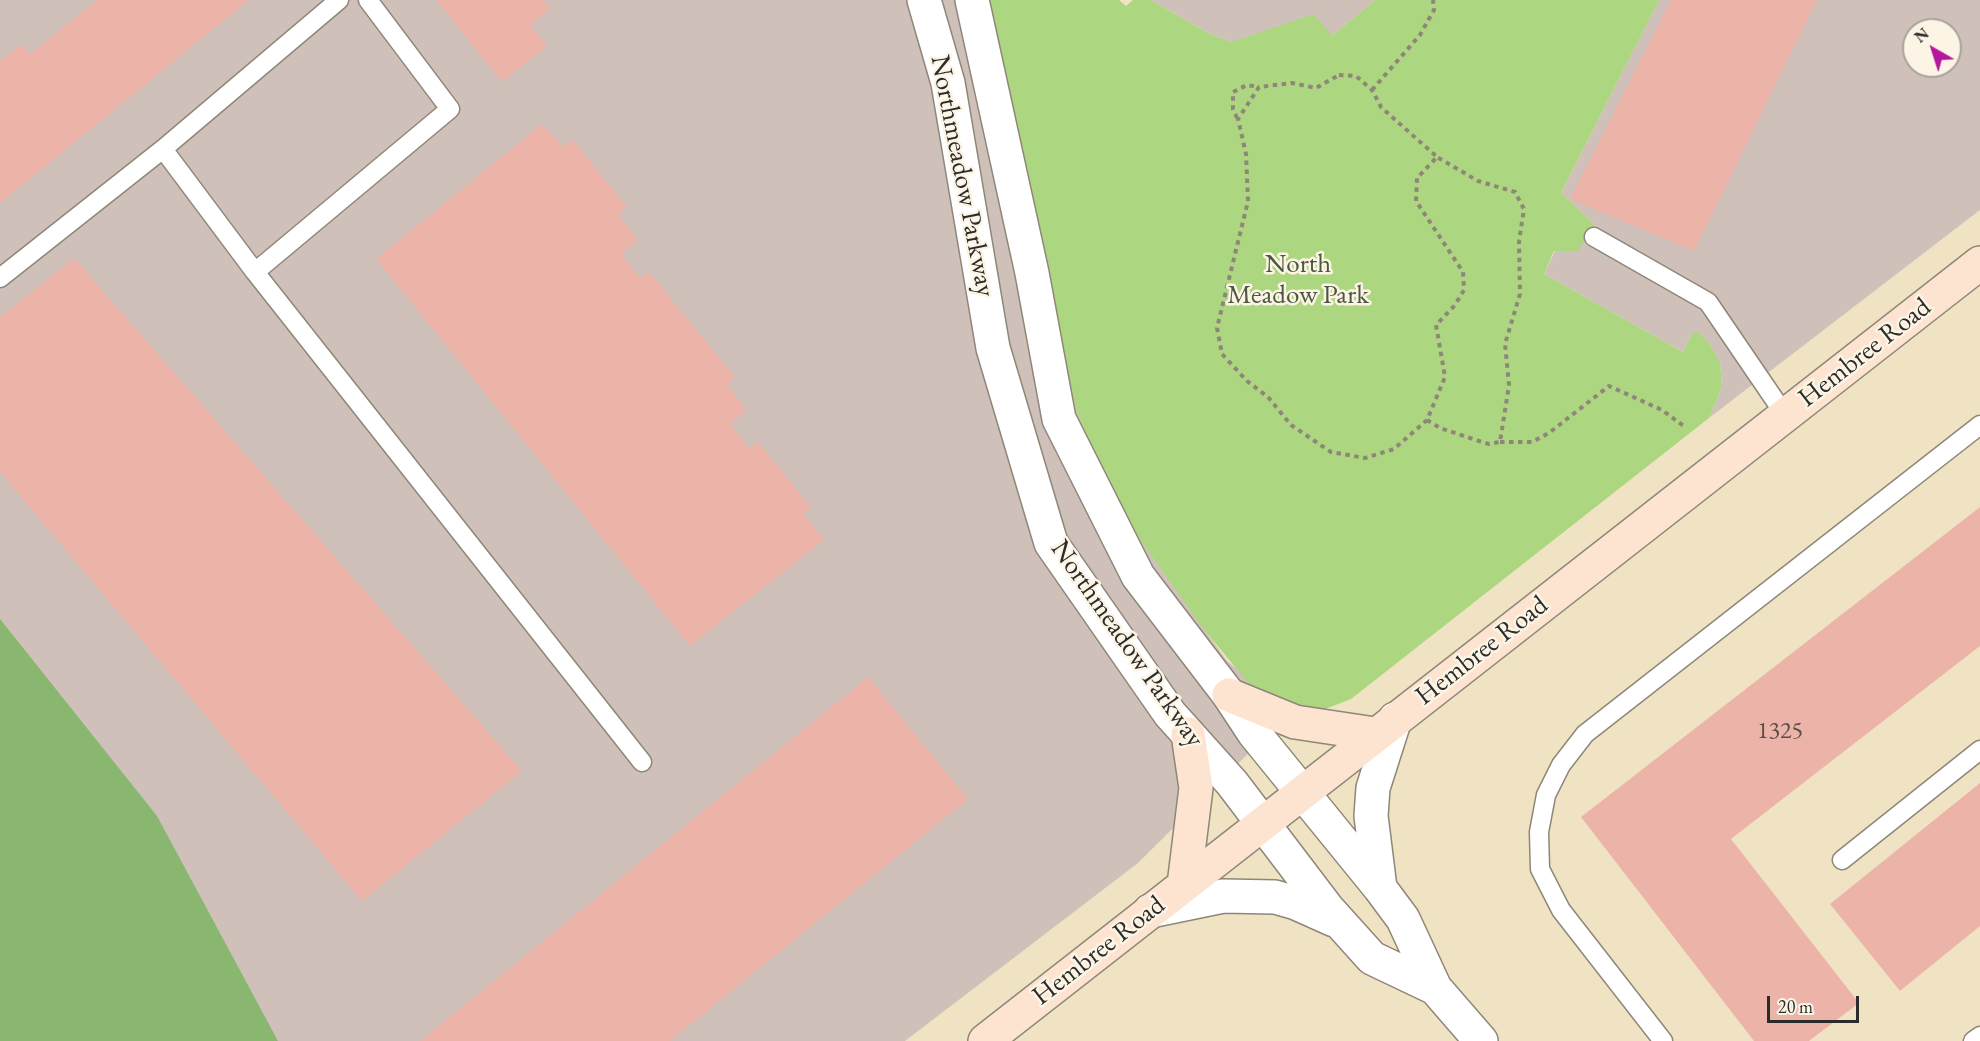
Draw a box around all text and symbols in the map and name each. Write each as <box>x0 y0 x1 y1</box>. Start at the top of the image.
north arrow <box>1902 18 1962 78</box>
text: N <box>1910 23 1933 47</box>
street label: Northmeadow Parkway <box>923 52 1001 300</box>
park label: North Meadow Park <box>1227 249 1369 312</box>
street label: Hembree Road <box>1792 291 1938 415</box>
street label: Northmeadow Parkway <box>1043 534 1211 754</box>
street label: Hembree Road <box>1409 589 1555 713</box>
house number: 1325 <box>1757 717 1803 745</box>
street label: Hembree Road <box>1026 889 1172 1013</box>
scale bar <box>1770 984 1862 1022</box>
text: 20 m <box>1778 995 1813 1018</box>

